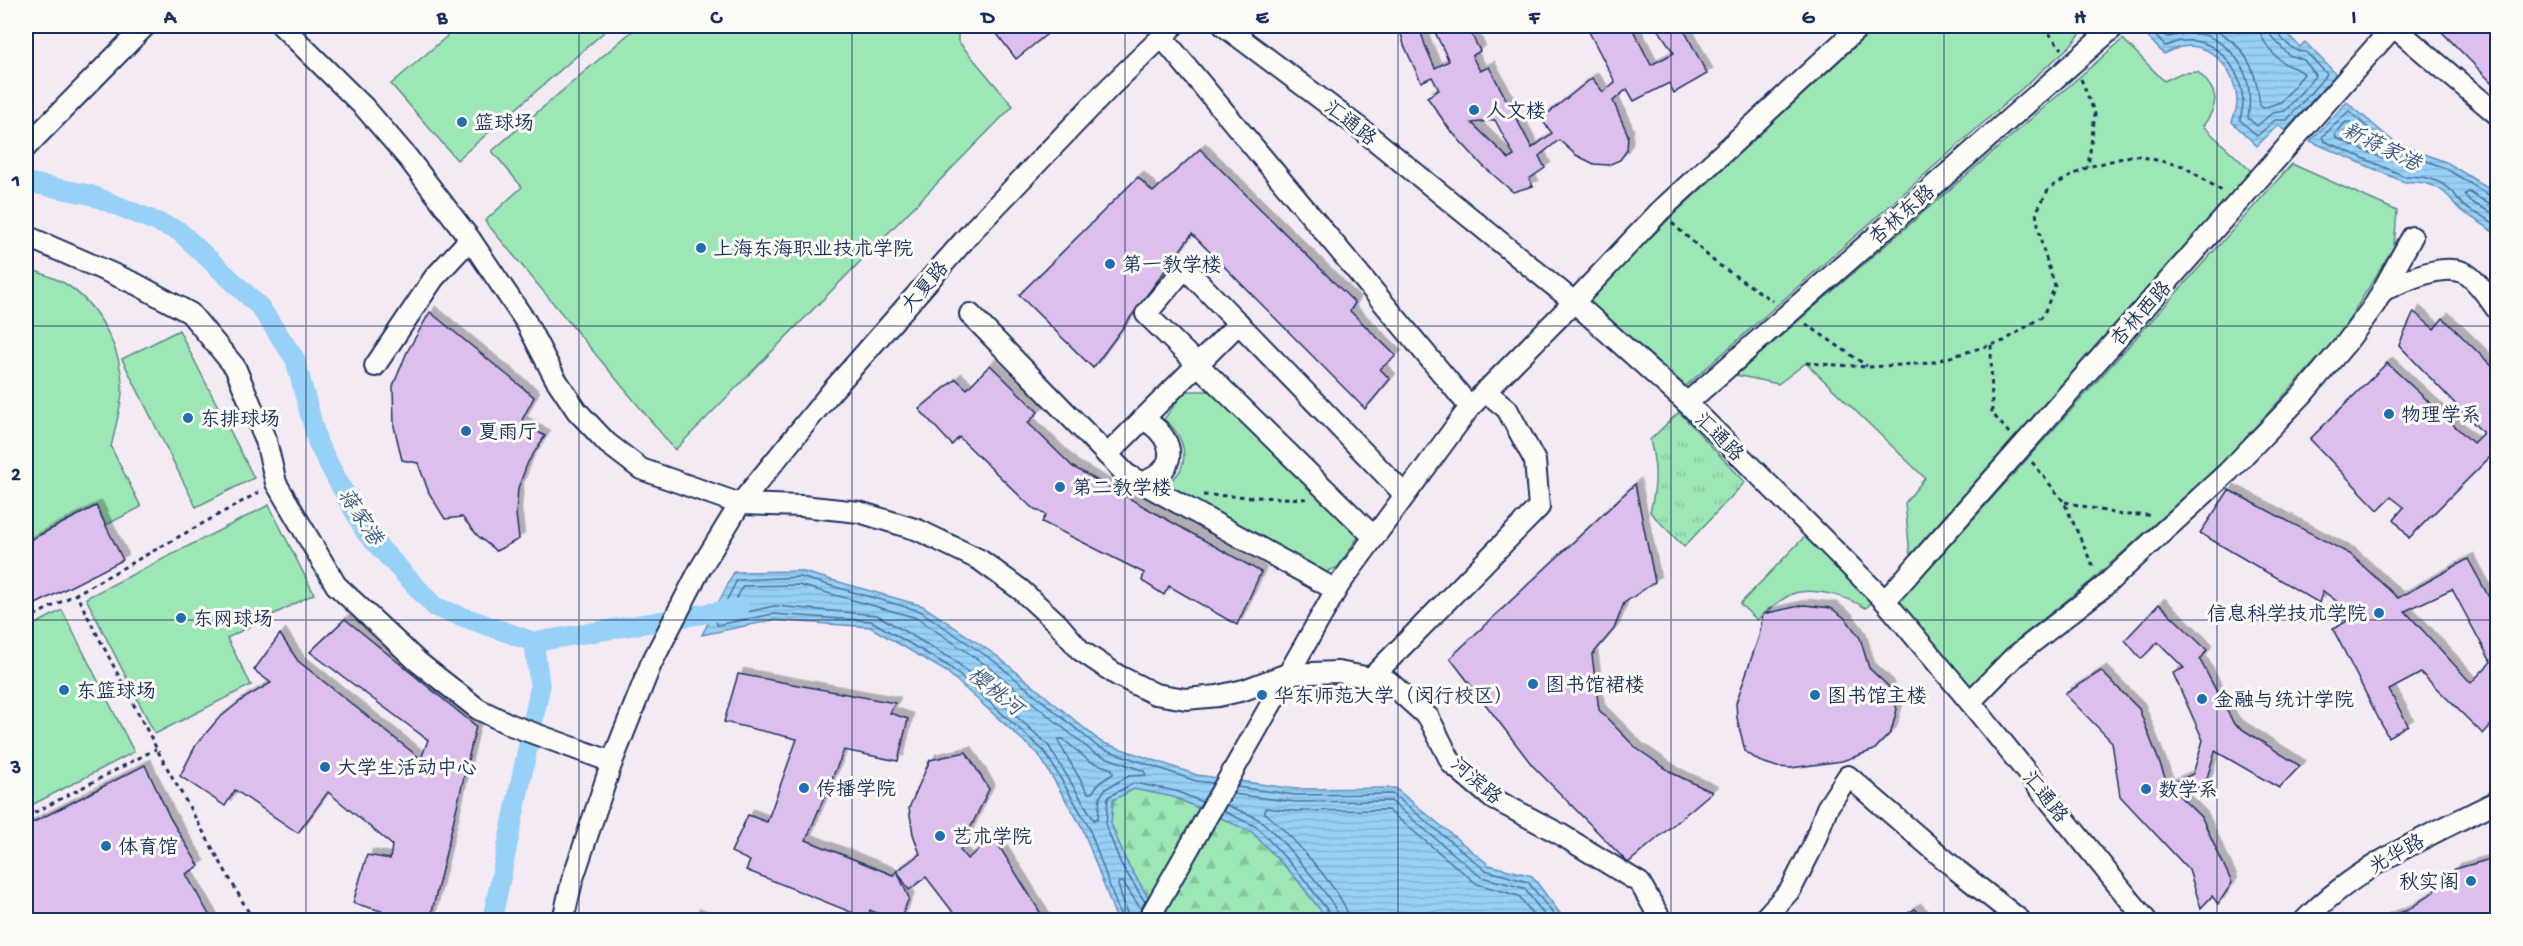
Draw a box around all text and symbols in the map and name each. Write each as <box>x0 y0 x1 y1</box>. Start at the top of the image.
text: A <box>163 8 178 31</box>
text: B <box>436 8 448 31</box>
text: C <box>710 8 724 31</box>
text: D <box>979 8 995 31</box>
text: E <box>1256 8 1270 31</box>
text: F <box>1528 8 1541 31</box>
text: G <box>1802 8 1816 31</box>
text: H <box>2074 8 2086 31</box>
text: I <box>2352 8 2357 31</box>
street label: 汇通路 <box>1318 96 1382 153</box>
place label: 人文楼 <box>1486 100 1546 125</box>
marker: 人文楼 <box>1467 103 1481 117</box>
place label: 篮球场 <box>474 112 534 137</box>
marker: 篮球场 <box>455 115 469 129</box>
water label: 新蒋家港 <box>2337 118 2426 180</box>
text: 1 <box>11 171 20 194</box>
street label: 杏林东路 <box>1864 180 1942 252</box>
place label: 上海东海职业技术学院 <box>713 238 913 263</box>
marker: 上海东海职业技术学院 <box>694 241 708 255</box>
place label: 第一教学楼 <box>1122 254 1222 279</box>
street label: 大夏路 <box>897 256 956 318</box>
marker: 第一教学楼 <box>1103 257 1117 271</box>
street label: 杏林西路 <box>2106 276 2179 353</box>
place label: 物理学系 <box>2401 404 2481 429</box>
marker: 物理学系 <box>2382 407 2396 421</box>
place label: 东排球场 <box>200 408 280 433</box>
street label: 汇通路 <box>1688 408 1749 469</box>
marker: 东排球场 <box>181 411 195 425</box>
place label: 夏雨厅 <box>478 422 538 446</box>
marker: 夏雨厅 <box>459 424 473 438</box>
text: 2 <box>11 465 21 488</box>
place label: 第二教学楼 <box>1072 477 1172 502</box>
marker: 第二教学楼 <box>1053 480 1067 494</box>
water label: 蒋家港 <box>330 484 388 553</box>
place label: 信息科学技术学院 <box>2207 603 2367 628</box>
marker: 信息科学技术学院 <box>2372 606 2386 620</box>
place label: 东网球场 <box>193 608 273 633</box>
marker: 东网球场 <box>174 611 188 625</box>
water label: 樱桃河 <box>961 663 1030 725</box>
place label: 图书馆裙楼 <box>1545 674 1645 699</box>
marker: 图书馆裙楼 <box>1526 677 1540 691</box>
place label: 东篮球场 <box>76 680 156 705</box>
marker: 东篮球场 <box>57 683 71 697</box>
place label: 华东师范大学（闵行校区） <box>1274 685 1514 710</box>
place label: 图书馆主楼 <box>1827 685 1927 710</box>
marker: 华东师范大学（闵行校区） <box>1255 688 1269 702</box>
marker: 图书馆主楼 <box>1808 688 1822 702</box>
place label: 金融与统计学院 <box>2214 689 2354 714</box>
marker: 金融与统计学院 <box>2195 692 2209 706</box>
street label: 河滨路 <box>1445 753 1507 812</box>
place label: 大学生活动中心 <box>337 757 477 782</box>
text: 3 <box>10 758 21 781</box>
marker: 大学生活动中心 <box>318 760 332 774</box>
street label: 汇通路 <box>2015 766 2073 830</box>
place label: 传播学院 <box>816 778 896 803</box>
place label: 数学系 <box>2158 779 2218 804</box>
marker: 传播学院 <box>797 781 811 795</box>
marker: 数学系 <box>2139 782 2153 796</box>
place label: 艺术学院 <box>952 826 1032 851</box>
marker: 艺术学院 <box>933 829 947 843</box>
street label: 光华路 <box>2365 829 2430 881</box>
place label: 体育馆 <box>118 836 178 861</box>
marker: 体育馆 <box>99 839 113 853</box>
place label: 秋实阁 <box>2399 871 2459 896</box>
marker: 秋实阁 <box>2464 874 2478 888</box>

